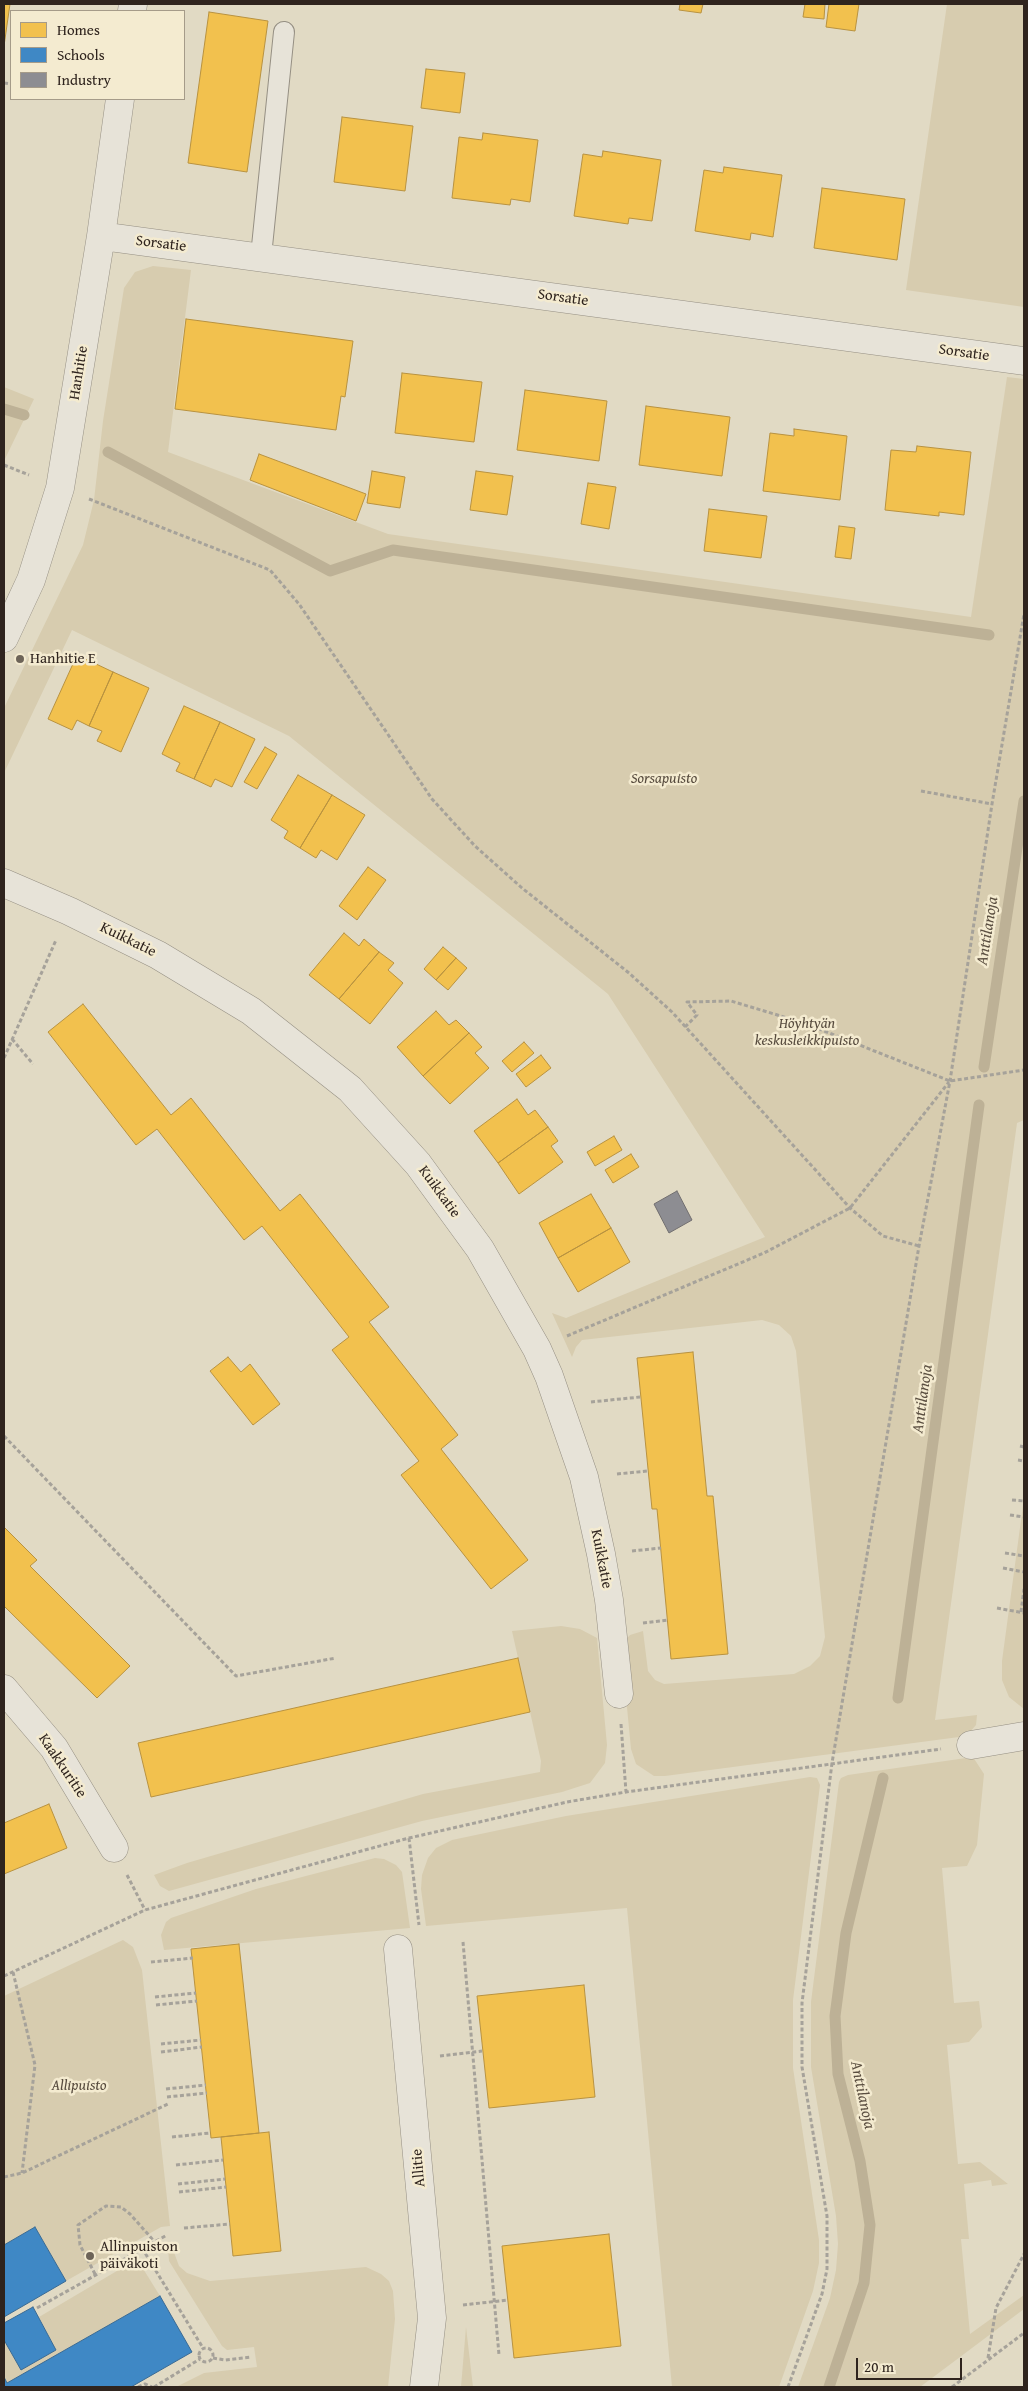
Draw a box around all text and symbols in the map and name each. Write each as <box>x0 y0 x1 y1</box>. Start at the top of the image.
legend <box>10 10 185 100</box>
text: Homes <box>57 19 100 40</box>
text: Schools <box>57 44 105 65</box>
text: Industry <box>57 69 111 90</box>
street label: Sorsatie <box>135 232 187 256</box>
street label: Sorsatie <box>537 286 589 310</box>
street label: Sorsatie <box>938 341 990 365</box>
street label: Hanhitie <box>66 345 92 401</box>
place label: Hanhitie E <box>30 650 96 668</box>
marker: Hanhitie E <box>14 653 26 665</box>
park label: Sorsapuisto <box>631 770 697 788</box>
water label: Anttilanoja <box>973 895 1003 967</box>
street label: Kuikkatie <box>97 919 159 961</box>
park label: Höyhtyän keskusleikkipuisto <box>755 1015 859 1050</box>
street label: Kuikkatie <box>414 1162 464 1222</box>
water label: Anttilanoja <box>909 1363 937 1435</box>
street label: Kuikkatie <box>586 1528 616 1590</box>
street label: Kaakkuritie <box>34 1731 90 1801</box>
water label: Anttilanoja <box>845 2059 879 2131</box>
park label: Allipuisto <box>51 2077 107 2095</box>
street label: Allitie <box>408 2148 430 2188</box>
place label: Allinpuiston päiväkoti <box>100 2238 178 2273</box>
marker: Allinpuiston päiväkoti <box>84 2250 96 2262</box>
scale bar <box>858 2348 964 2380</box>
text: 20 m <box>864 2356 894 2377</box>

